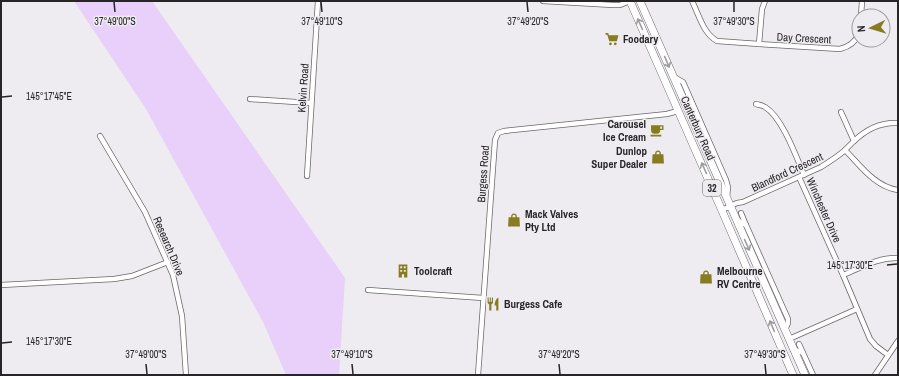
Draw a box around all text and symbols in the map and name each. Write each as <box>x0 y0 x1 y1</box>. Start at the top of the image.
north arrow <box>851 8 891 48</box>
text: 37°49'00"S <box>94 15 136 28</box>
text: 37°49'10"S <box>301 15 343 28</box>
text: 37°49'20"S <box>507 15 549 28</box>
text: 37°49'30"S <box>713 15 755 28</box>
one-way arrow <box>636 18 643 30</box>
text: N <box>854 25 868 33</box>
street label: Day Crescent <box>776 30 832 46</box>
supermarket icon: Foodary <box>604 31 620 47</box>
place label: Foodary <box>623 32 658 46</box>
one-way arrow <box>664 56 671 68</box>
street label: Kelvin Road <box>294 63 312 113</box>
text: 145°17'45"E <box>26 90 72 103</box>
street label: Canterbury Road <box>678 94 718 162</box>
place label: Carousel Ice Cream <box>603 117 646 144</box>
cafe icon: Carousel Ice Cream <box>649 122 665 138</box>
place label: Dunlop Super Dealer <box>591 144 647 171</box>
street label: Burgess Road <box>474 145 492 203</box>
shop icon: Dunlop Super Dealer <box>650 149 666 165</box>
street label: Blandford Crescent <box>749 149 825 195</box>
one-way arrow <box>699 163 707 175</box>
street label: Winchester Drive <box>803 175 845 245</box>
road number: 32 <box>703 180 721 196</box>
place label: Mack Valves Pty Ltd <box>525 207 578 234</box>
shop icon: Mack Valves Pty Ltd <box>506 212 522 228</box>
street label: Research Drive <box>150 214 188 278</box>
one-way arrow <box>744 239 752 251</box>
text: 145°17'30"E <box>827 259 873 272</box>
building icon: Toolcraft <box>395 263 411 279</box>
place label: Toolcraft <box>414 264 452 278</box>
place label: Melbourne RV Centre <box>717 264 763 291</box>
shop icon: Melbourne RV Centre <box>698 269 714 285</box>
restaurant icon: Burgess Cafe <box>485 296 501 312</box>
place label: Burgess Cafe <box>504 297 562 311</box>
one-way arrow <box>768 321 775 333</box>
text: 145°17'30"E <box>26 335 72 348</box>
text: 37°49'00"S <box>125 348 167 361</box>
text: 37°49'10"S <box>331 348 373 361</box>
text: 37°49'20"S <box>538 348 580 361</box>
text: 37°49'30"S <box>744 348 786 361</box>

